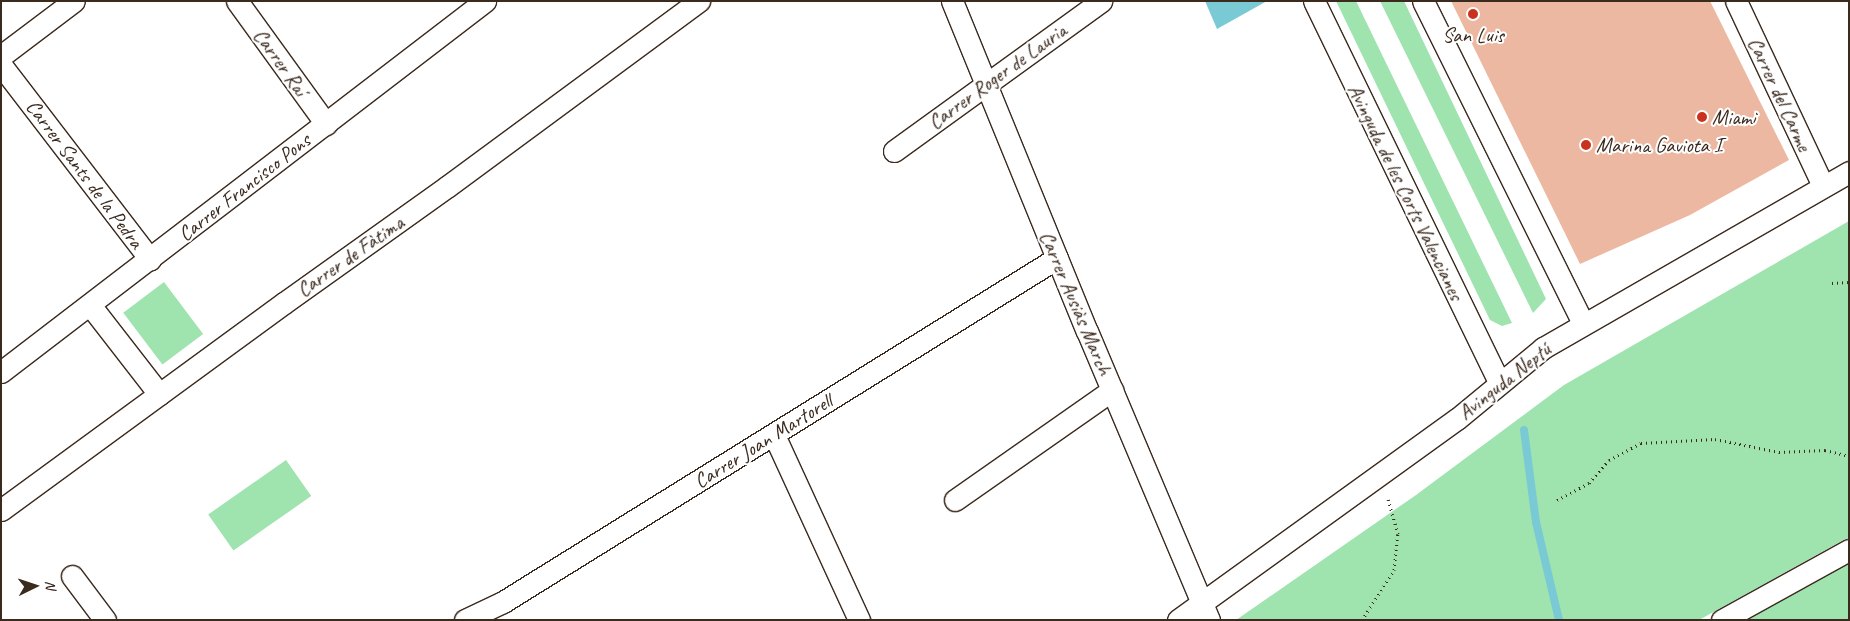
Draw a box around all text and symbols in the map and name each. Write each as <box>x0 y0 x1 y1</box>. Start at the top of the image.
marker: San Luis <box>1467 8 1479 20</box>
street label: Carrer Roger de Lauria <box>923 17 1071 135</box>
place label: San Luis <box>1443 22 1503 48</box>
street label: Carrer Raí <box>248 23 314 101</box>
street label: Carrer del Carme <box>1742 33 1818 155</box>
street label: Avinguda de les Corts Valencianes <box>1343 80 1469 304</box>
street label: Carrer Sants de la Pedra <box>21 95 149 253</box>
place label: Miami <box>1712 104 1755 130</box>
marker: Miami <box>1696 111 1708 123</box>
street label: Carrer Francisco Pons <box>173 128 315 246</box>
place label: Marina Gaviota I <box>1596 132 1722 158</box>
marker: Marina Gaviota I <box>1580 139 1592 151</box>
street label: Carrer de Fàtima <box>292 210 408 302</box>
street label: Carrer Ausiàs March <box>1035 228 1117 378</box>
street label: Avinguda Neptú <box>1453 337 1555 425</box>
street label: Carrer Joan Martorell <box>689 388 837 494</box>
north arrow <box>10 561 60 611</box>
text: N <box>42 580 59 590</box>

